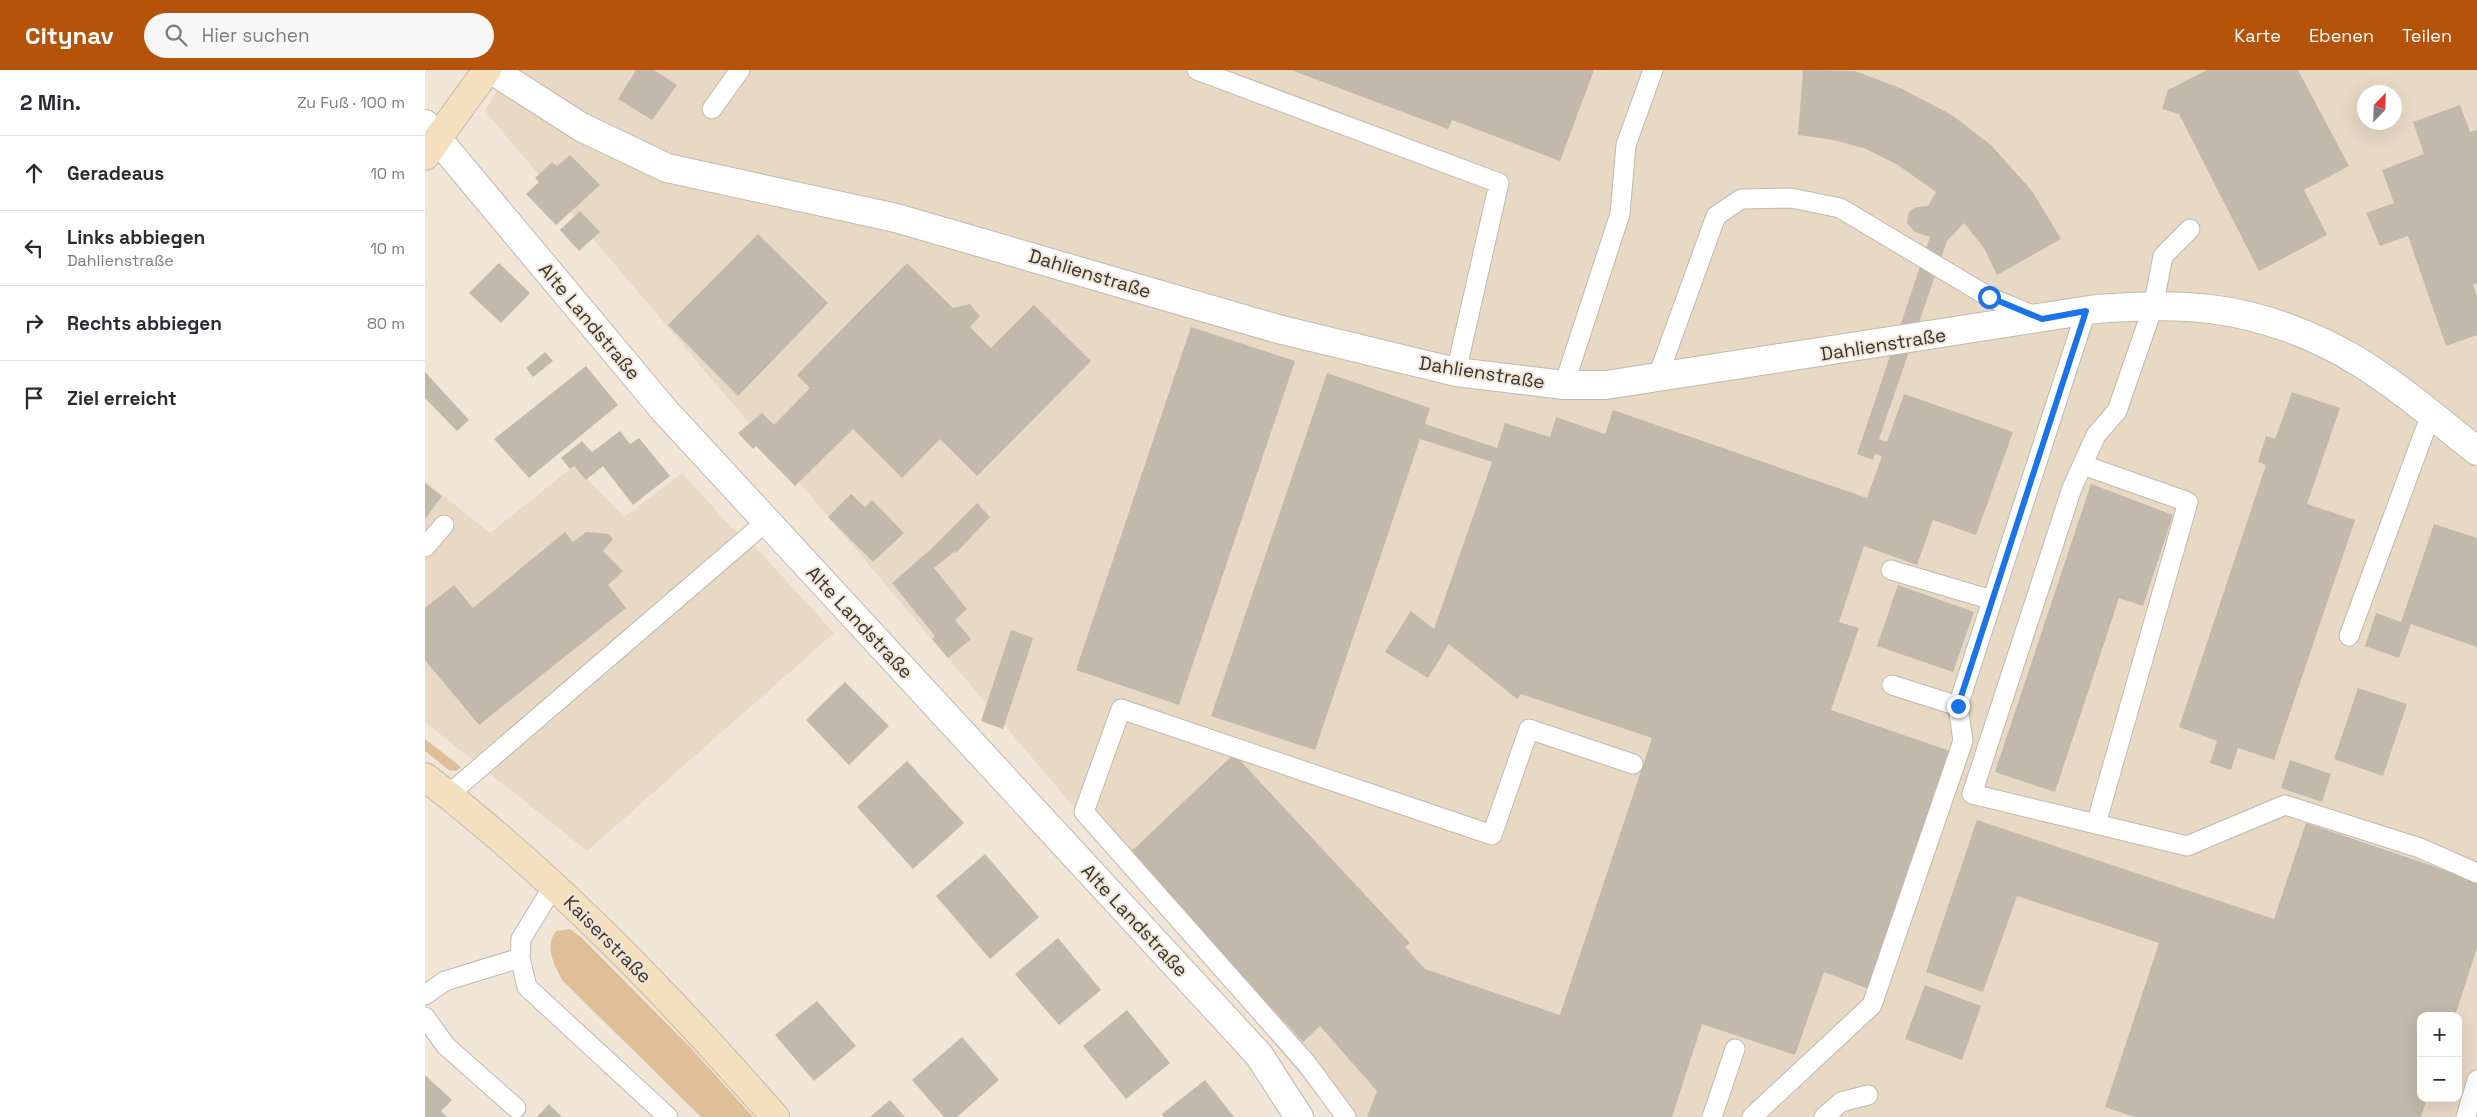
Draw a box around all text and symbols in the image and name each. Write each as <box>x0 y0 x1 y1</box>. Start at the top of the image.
search box <box>144 13 494 58</box>
text: Citynav <box>25 20 114 51</box>
icon: search <box>162 21 190 49</box>
text: Hier suchen <box>202 23 310 48</box>
text: Karte <box>2234 24 2281 47</box>
text: Ebenen <box>2309 24 2374 47</box>
text: Teilen <box>2402 24 2452 47</box>
north arrow <box>2357 85 2402 130</box>
text: 2 Min. <box>20 89 81 116</box>
text: Zu Fuß · 100 m <box>297 92 405 113</box>
icon: ahead <box>20 159 48 187</box>
text: Geradeaus <box>67 161 164 186</box>
text: 10 m <box>370 163 405 184</box>
text: Links abbiegen <box>67 225 205 250</box>
icon: left <box>20 234 48 262</box>
text: 10 m <box>370 238 405 259</box>
street label: Dahlienstraße <box>1026 243 1154 304</box>
text: Dahlienstraße <box>67 250 174 271</box>
street label: Alte Landstraße <box>533 257 646 385</box>
route start <box>1978 286 2001 309</box>
icon: right <box>20 309 48 337</box>
text: Rechts abbiegen <box>67 311 222 336</box>
text: 80 m <box>367 313 405 334</box>
street label: Dahlienstraße <box>1818 322 1948 367</box>
street label: Dahlienstraße <box>1417 350 1547 395</box>
icon: arrive <box>20 384 48 412</box>
text: Ziel erreicht <box>67 386 177 411</box>
street label: Alte Landstraße <box>801 560 919 684</box>
route end <box>1947 695 1970 718</box>
street label: Alte Landstraße <box>1076 858 1194 982</box>
street label: Kaiserstraße <box>558 890 657 989</box>
map controls <box>2417 1012 2462 1102</box>
button: + <box>2417 1012 2462 1057</box>
button: − <box>2417 1057 2462 1102</box>

